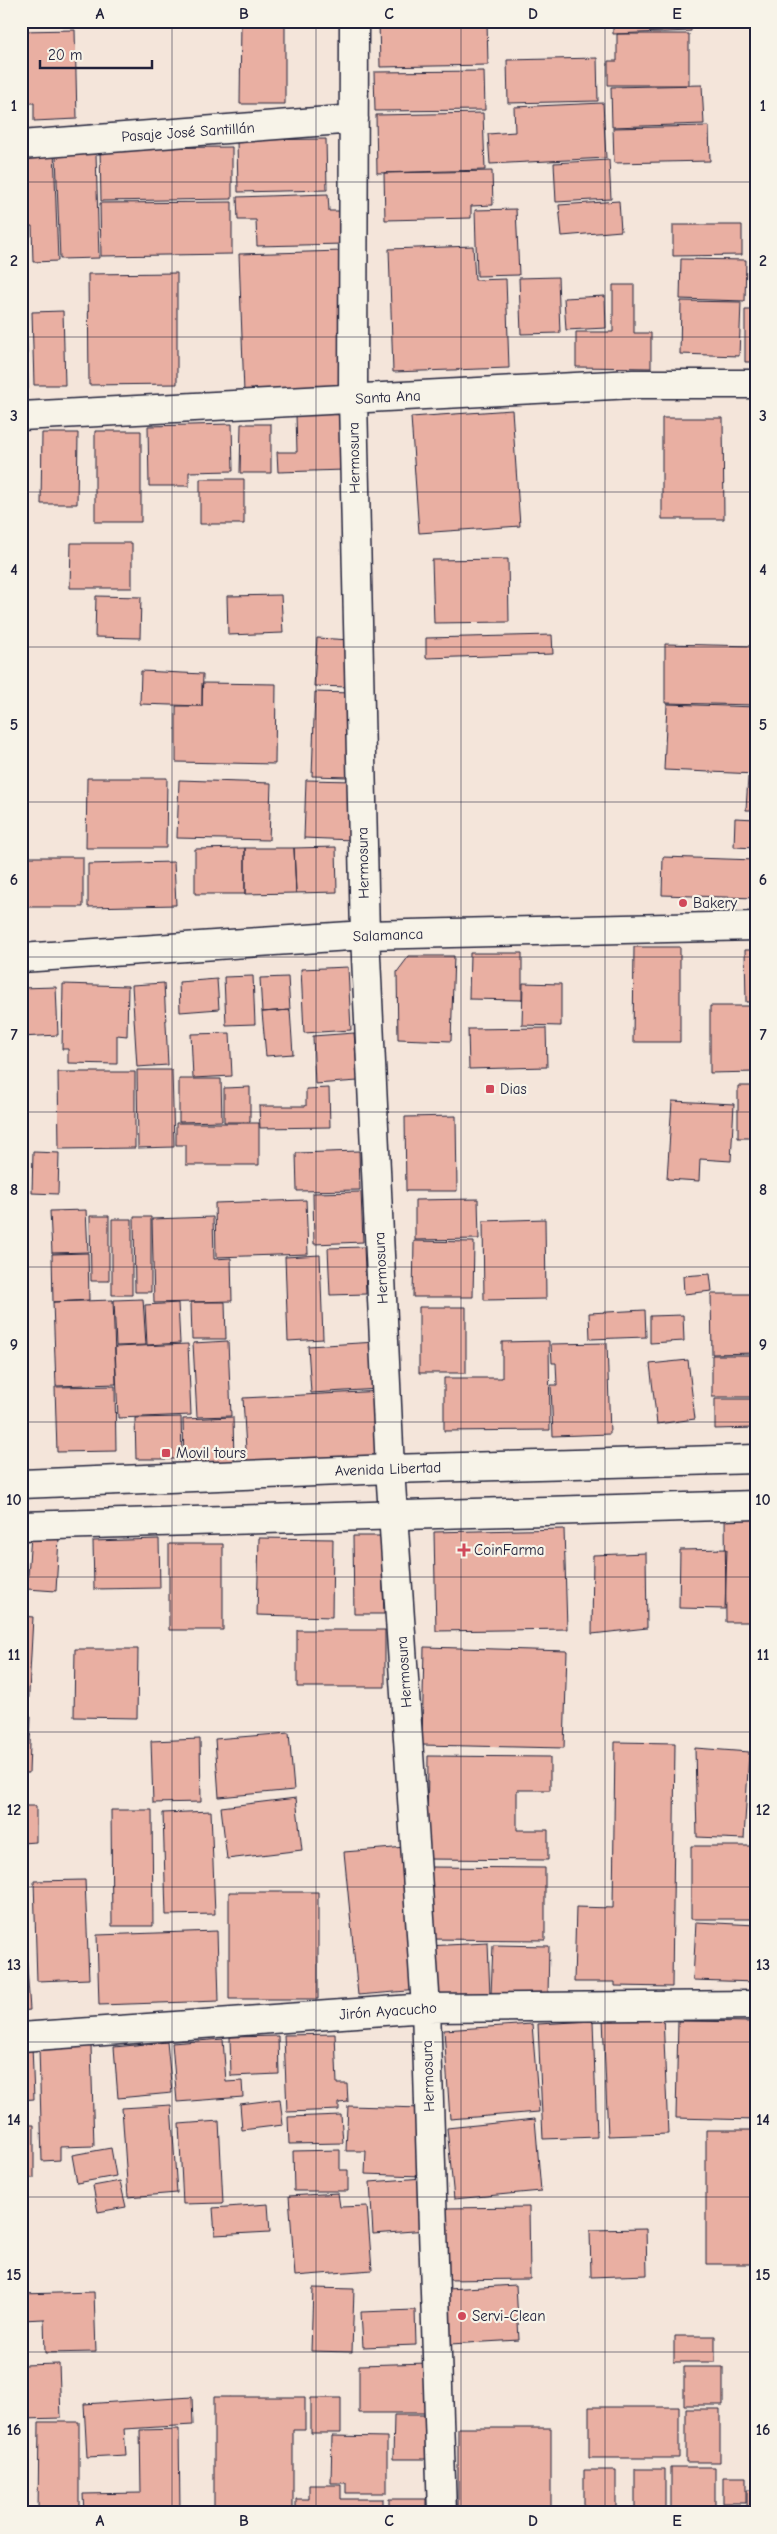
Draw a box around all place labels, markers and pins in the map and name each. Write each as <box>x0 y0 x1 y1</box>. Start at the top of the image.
place label: Bakery <box>693 894 737 912</box>
marker: Bakery <box>677 897 689 909</box>
place label: Dias <box>500 1080 527 1098</box>
marker: Dias <box>484 1083 496 1095</box>
place label: Movil tours <box>176 1444 246 1462</box>
marker: Movil tours <box>160 1447 172 1459</box>
place label: CoinFarma <box>474 1541 545 1559</box>
marker: CoinFarma <box>458 1544 470 1556</box>
place label: Servi-Clean <box>472 2307 546 2325</box>
marker: Servi-Clean <box>456 2310 468 2322</box>

